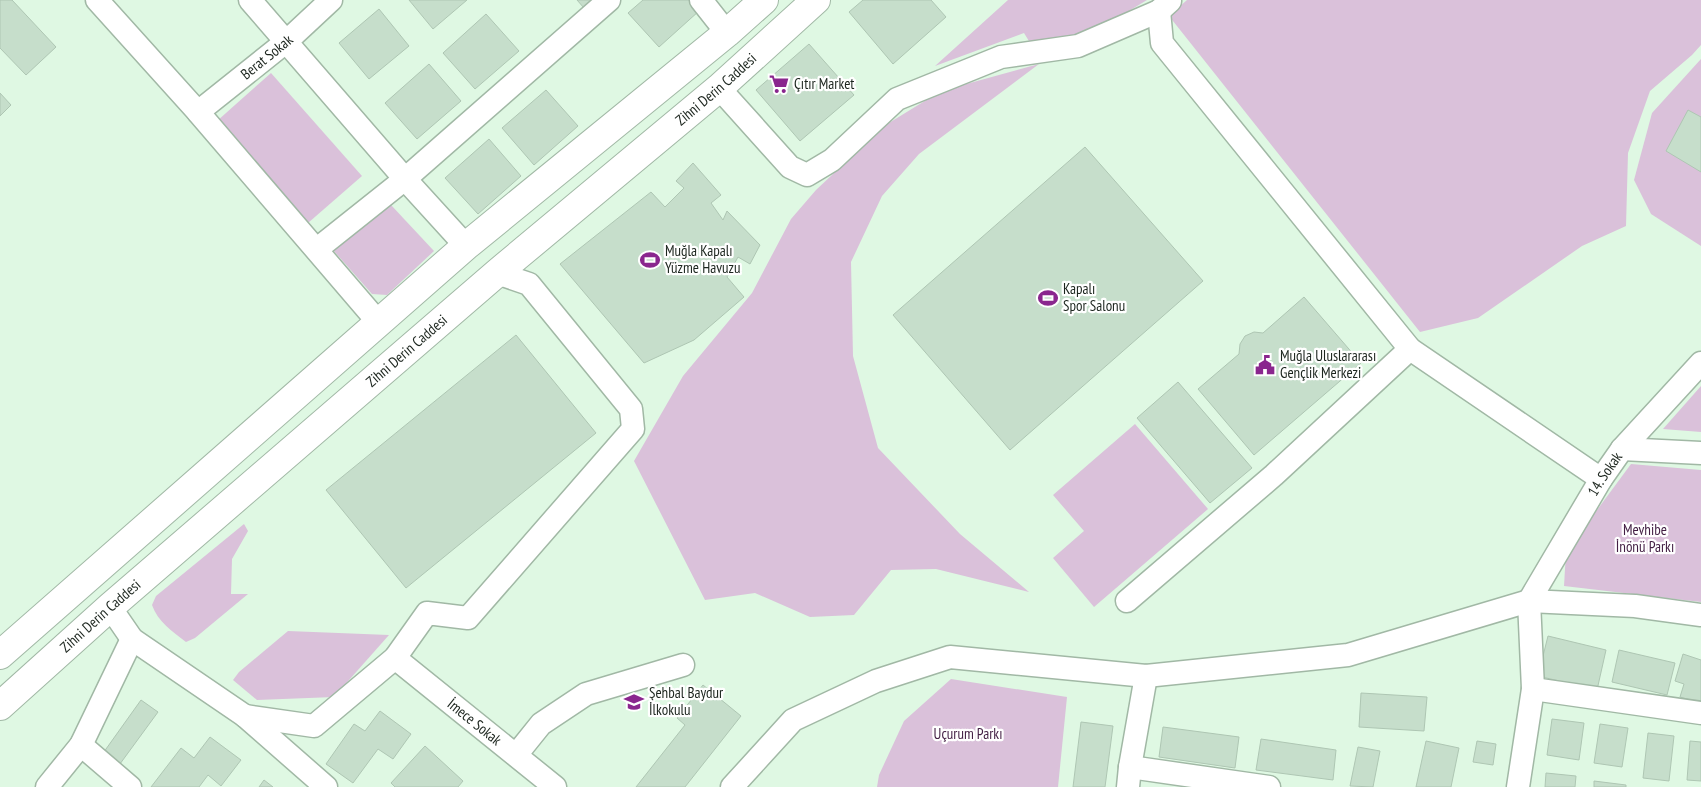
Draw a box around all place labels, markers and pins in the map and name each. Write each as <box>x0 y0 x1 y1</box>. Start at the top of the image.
supermarket icon: Çıtır Market <box>768 73 790 95</box>
place label: Çıtır Market <box>794 74 854 93</box>
place label: Muğla Kapalı Yüzme Havuzu <box>665 241 740 277</box>
sports icon: Muğla Kapalı Yüzme Havuzu <box>639 249 661 271</box>
place label: Kapalı Spor Salonu <box>1063 279 1125 315</box>
sports icon: Kapalı Spor Salonu <box>1037 287 1059 309</box>
place label: Muğla Uluslararası Gençlik Merkezi <box>1280 346 1376 382</box>
public building icon: Muğla Uluslararası Gençlik Merkezi <box>1254 354 1276 376</box>
place label: Şehbal Baydur İlkokulu <box>649 683 724 719</box>
school or university icon: Şehbal Baydur İlkokulu <box>623 691 645 713</box>

